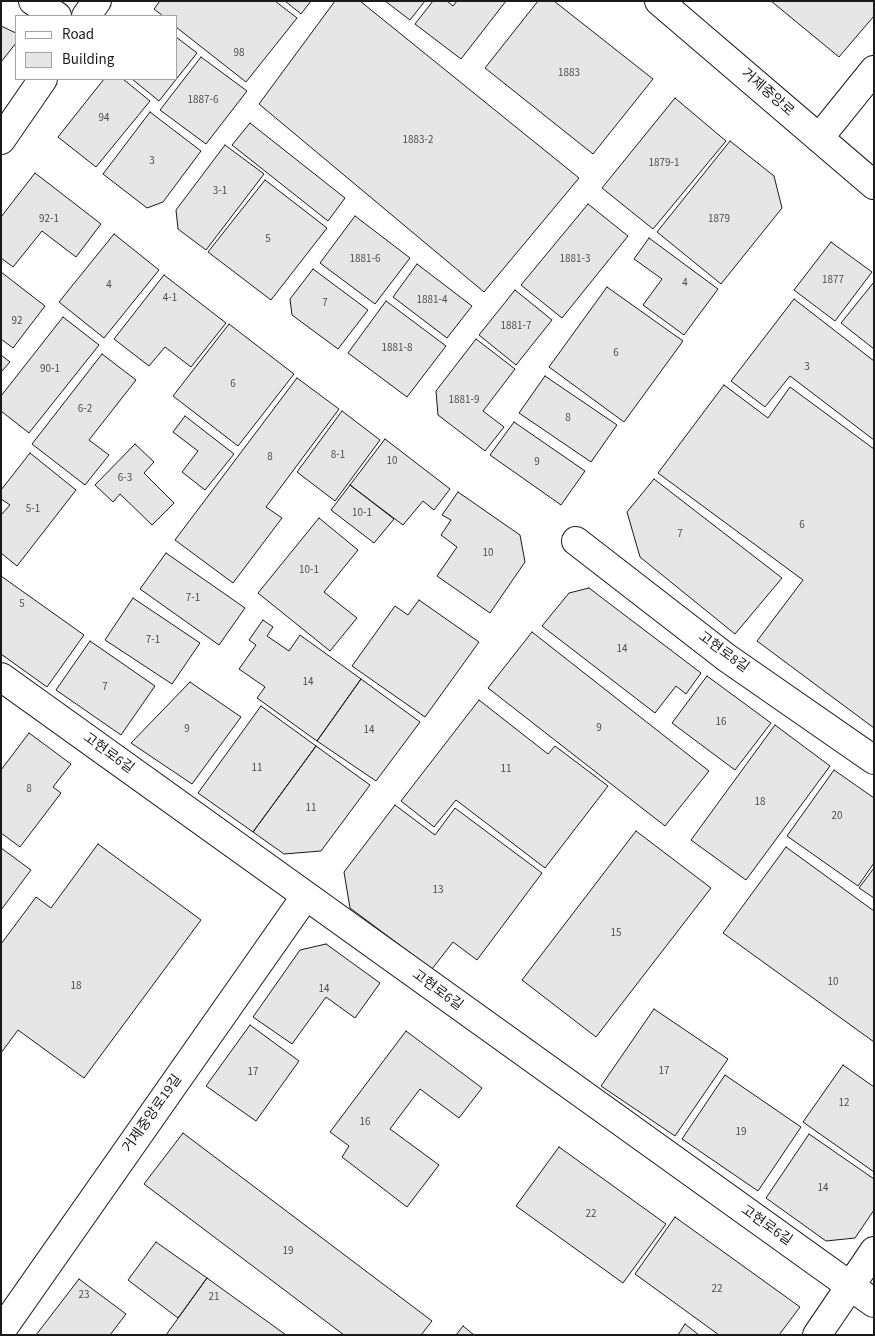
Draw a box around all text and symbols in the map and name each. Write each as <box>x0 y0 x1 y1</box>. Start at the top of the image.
legend <box>15 15 178 80</box>
text: Road <box>62 24 94 45</box>
house number: 98 <box>234 47 244 61</box>
text: Building <box>62 49 114 70</box>
street label: 거제중앙로 <box>737 66 797 120</box>
house number: 1883 <box>558 67 580 81</box>
house number: 1887-6 <box>188 94 218 108</box>
house number: 94 <box>99 112 109 126</box>
house number: 1883-2 <box>403 134 433 148</box>
house number: 3 <box>149 155 155 169</box>
house number: 1879-1 <box>649 157 679 171</box>
house number: 3-1 <box>213 185 227 199</box>
house number: 92-1 <box>39 213 59 227</box>
house number: 1879 <box>708 213 730 227</box>
house number: 5 <box>265 233 271 247</box>
house number: 1881-6 <box>350 253 380 267</box>
house number: 1881-3 <box>560 253 590 267</box>
house number: 1877 <box>822 274 844 288</box>
house number: 4 <box>682 277 688 291</box>
house number: 4 <box>106 279 112 293</box>
house number: 4-1 <box>163 292 177 306</box>
house number: 1881-4 <box>417 294 447 308</box>
house number: 7 <box>322 297 328 311</box>
house number: 92 <box>12 315 22 329</box>
house number: 1881-7 <box>501 320 531 334</box>
house number: 1881-8 <box>382 342 412 356</box>
house number: 6 <box>613 347 619 361</box>
house number: 3 <box>804 361 810 375</box>
house number: 90-1 <box>40 363 60 377</box>
house number: 6 <box>230 378 236 392</box>
house number: 1881-9 <box>449 394 479 408</box>
house number: 6-2 <box>78 403 92 417</box>
house number: 8 <box>565 412 571 426</box>
house number: 8-1 <box>331 449 345 463</box>
house number: 8 <box>267 451 273 465</box>
house number: 10 <box>387 455 397 469</box>
house number: 9 <box>534 456 540 470</box>
house number: 6-3 <box>118 472 132 486</box>
house number: 5-1 <box>26 503 40 517</box>
house number: 10-1 <box>352 507 372 521</box>
house number: 6 <box>799 519 805 533</box>
house number: 7 <box>677 528 683 542</box>
house number: 10 <box>483 547 493 561</box>
house number: 10-1 <box>299 564 319 578</box>
house number: 7-1 <box>186 592 200 606</box>
house number: 5 <box>19 598 25 612</box>
street label: 고현로8길 <box>694 629 752 677</box>
house number: 7-1 <box>146 634 160 648</box>
house number: 14 <box>617 643 627 657</box>
house number: 14 <box>303 676 313 690</box>
house number: 7 <box>102 681 108 695</box>
house number: 16 <box>716 716 726 730</box>
house number: 9 <box>596 722 602 736</box>
house number: 9 <box>184 723 190 737</box>
house number: 14 <box>364 724 374 738</box>
street label: 고현로6길 <box>79 730 137 778</box>
house number: 11 <box>252 762 262 776</box>
house number: 11 <box>501 763 511 777</box>
house number: 8 <box>26 783 32 797</box>
house number: 18 <box>755 796 765 810</box>
house number: 11 <box>306 802 316 816</box>
house number: 20 <box>832 810 842 824</box>
house number: 13 <box>433 884 443 898</box>
house number: 15 <box>611 927 621 941</box>
street label: 고현로6길 <box>408 967 466 1015</box>
house number: 10 <box>828 976 838 990</box>
house number: 18 <box>71 980 81 994</box>
house number: 14 <box>319 983 329 997</box>
house number: 17 <box>659 1065 669 1079</box>
house number: 17 <box>248 1066 258 1080</box>
street label: 거제중앙로19길 <box>120 1072 186 1156</box>
house number: 12 <box>839 1097 849 1111</box>
house number: 16 <box>360 1116 370 1130</box>
house number: 19 <box>736 1126 746 1140</box>
house number: 14 <box>818 1182 828 1196</box>
street label: 고현로6길 <box>737 1202 795 1250</box>
house number: 22 <box>586 1208 596 1222</box>
house number: 19 <box>283 1245 293 1259</box>
house number: 22 <box>712 1283 722 1297</box>
house number: 23 <box>79 1289 89 1303</box>
house number: 21 <box>209 1291 219 1305</box>

